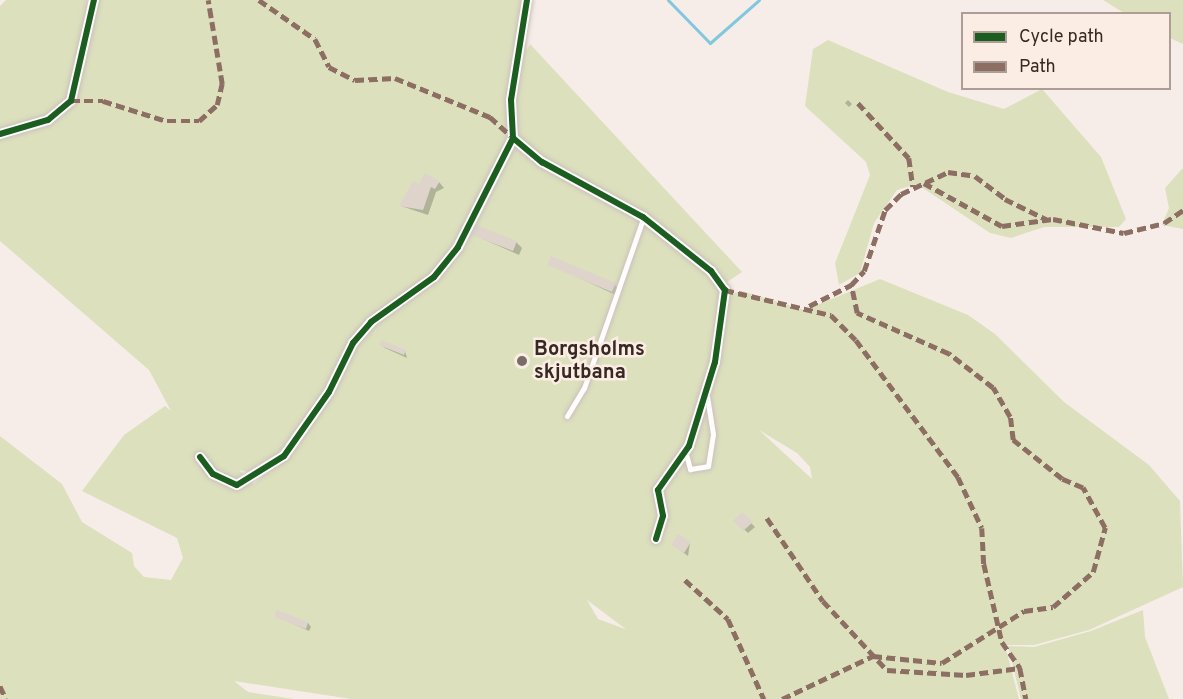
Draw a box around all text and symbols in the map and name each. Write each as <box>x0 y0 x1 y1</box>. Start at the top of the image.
legend <box>961 12 1171 90</box>
text: Cycle path <box>1019 26 1104 49</box>
text: Path <box>1019 56 1056 79</box>
place label: Borgsholms skjutbana <box>534 338 645 385</box>
marker: Borgsholms skjutbana <box>515 354 529 368</box>

